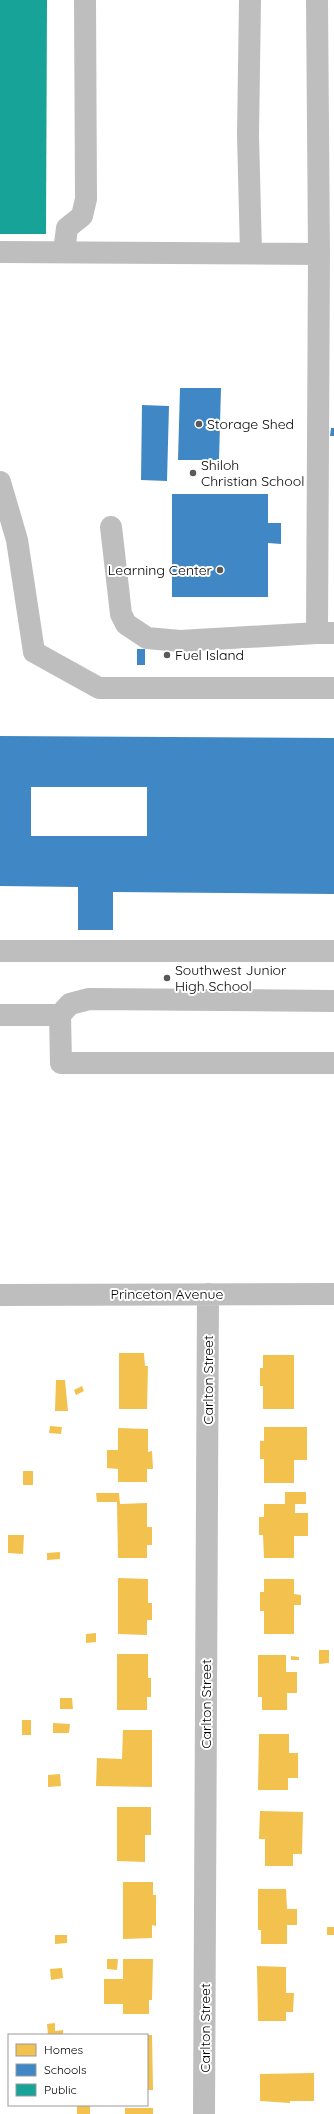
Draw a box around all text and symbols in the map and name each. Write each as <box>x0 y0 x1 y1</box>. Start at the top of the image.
place label: Storage Shed <box>207 415 294 433</box>
marker: Storage Shed <box>194 419 204 429</box>
place label: Shiloh Christian School <box>201 456 304 490</box>
marker: Shiloh Christian School <box>188 468 198 478</box>
place label: Learning Center <box>108 561 213 579</box>
marker: Learning Center <box>215 565 225 575</box>
place label: Fuel Island <box>175 646 244 664</box>
marker: Fuel Island <box>162 650 172 660</box>
place label: Southwest Junior High School <box>175 961 287 995</box>
marker: Southwest Junior High School <box>162 973 172 983</box>
street label: Princeton Avenue <box>111 1285 224 1303</box>
street label: Carlton Street <box>199 1335 217 1425</box>
street label: Carlton Street <box>197 1659 215 1749</box>
street label: Carlton Street <box>196 1983 214 2073</box>
legend <box>8 2034 148 2106</box>
text: Homes <box>44 2042 84 2057</box>
text: Schools <box>44 2062 87 2077</box>
text: Public <box>44 2082 77 2097</box>

